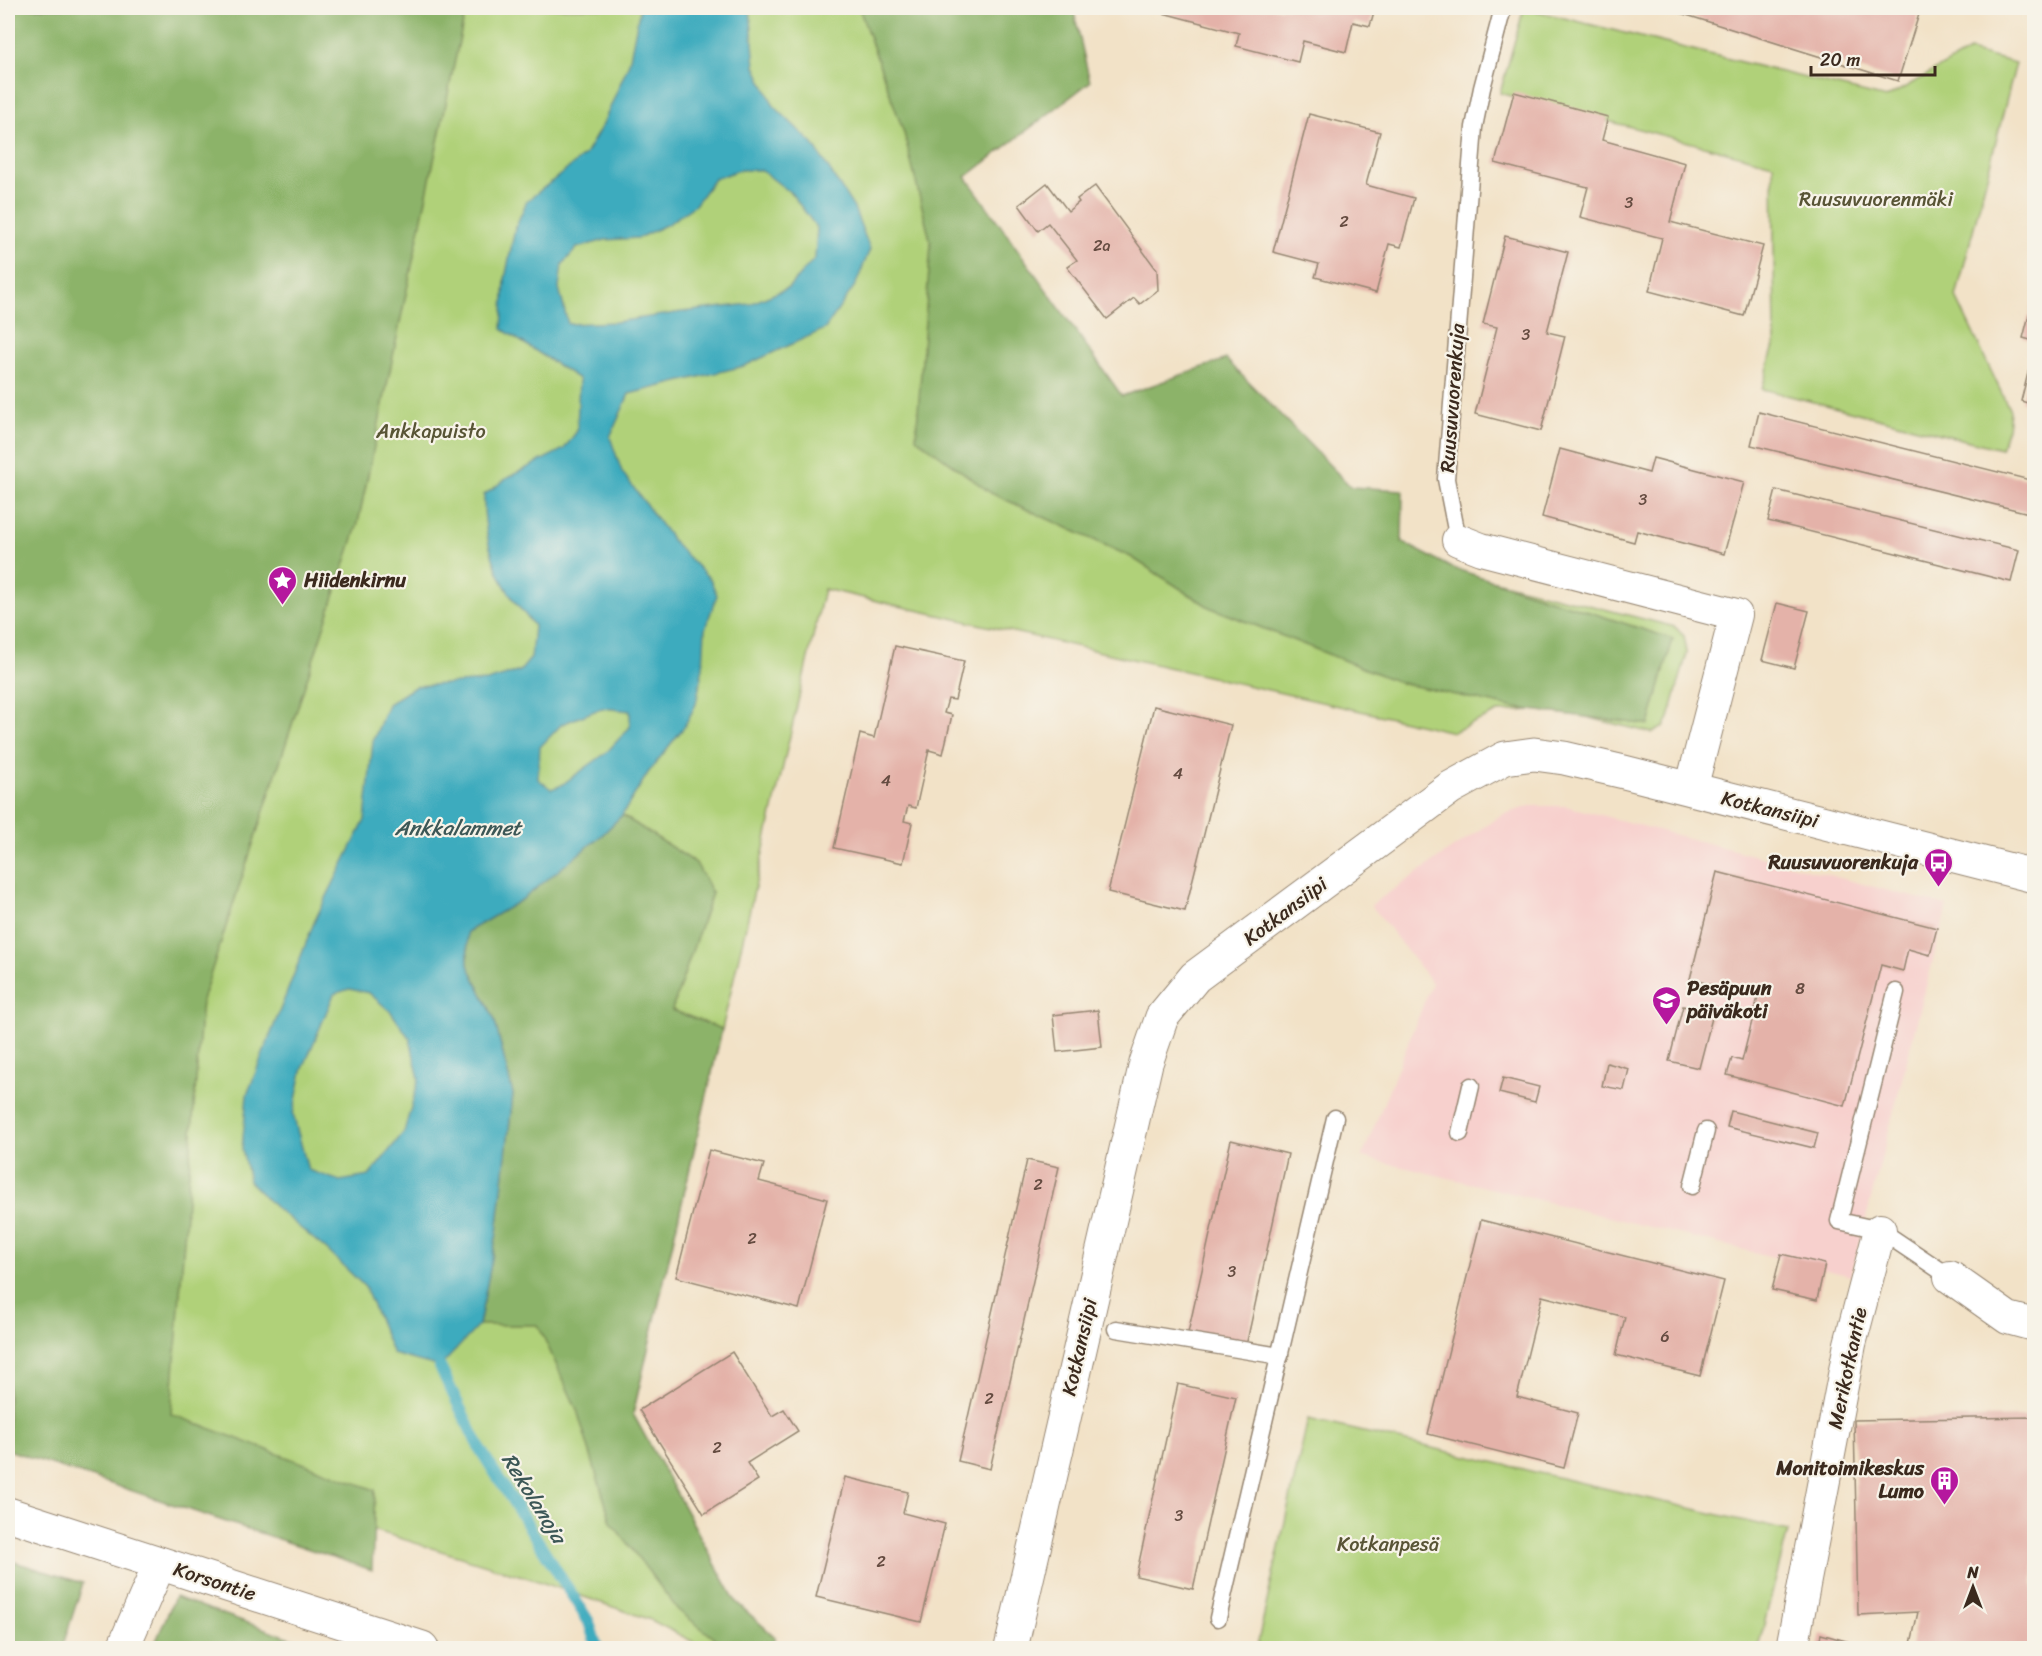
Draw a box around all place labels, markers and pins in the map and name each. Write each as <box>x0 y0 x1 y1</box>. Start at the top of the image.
place label: Hiidenkirnu <box>303 563 406 598</box>
place icon: Hiidenkirnu <box>267 564 299 606</box>
place label: Ruusuvuorenkuja <box>1767 845 1919 880</box>
bus stop icon: Ruusuvuorenkuja <box>1923 846 1955 888</box>
place label: Pesäpuun päiväkoti <box>1685 971 1772 1029</box>
school or university icon: Pesäpuun päiväkoti <box>1650 984 1682 1026</box>
place label: Monitoimikeskus Lumo <box>1775 1451 1925 1509</box>
building icon: Monitoimikeskus Lumo <box>1929 1464 1961 1506</box>

